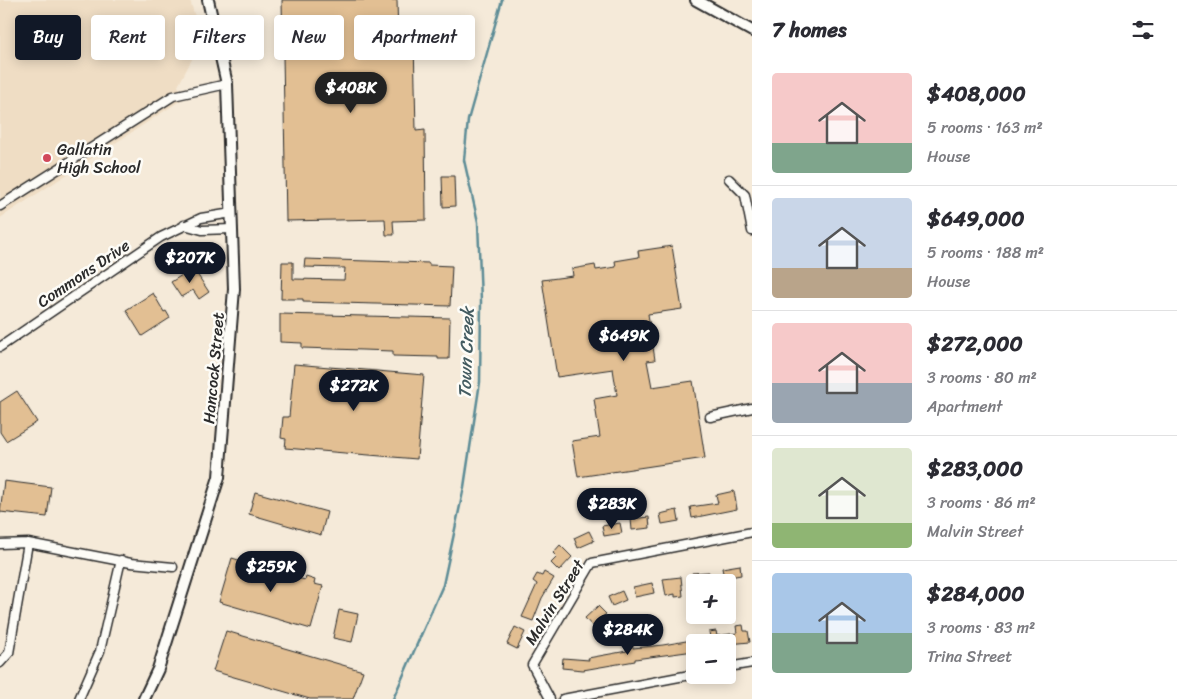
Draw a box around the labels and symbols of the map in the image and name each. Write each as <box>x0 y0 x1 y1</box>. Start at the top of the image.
pin: $408K <box>316 72 386 114</box>
place label: Gallatin High School <box>57 135 141 182</box>
marker: Gallatin High School <box>41 152 53 164</box>
street label: Commons Drive <box>31 231 136 315</box>
pin: $207K <box>155 242 225 284</box>
water label: Town Creek <box>448 305 484 399</box>
street label: Hancock Street <box>194 311 233 425</box>
pin: $649K <box>589 320 659 362</box>
pin: $272K <box>319 370 389 412</box>
pin: $283K <box>577 488 647 530</box>
pin: $259K <box>236 550 306 593</box>
street label: Malvin Street <box>517 553 593 651</box>
pin: $284K <box>593 614 663 656</box>

